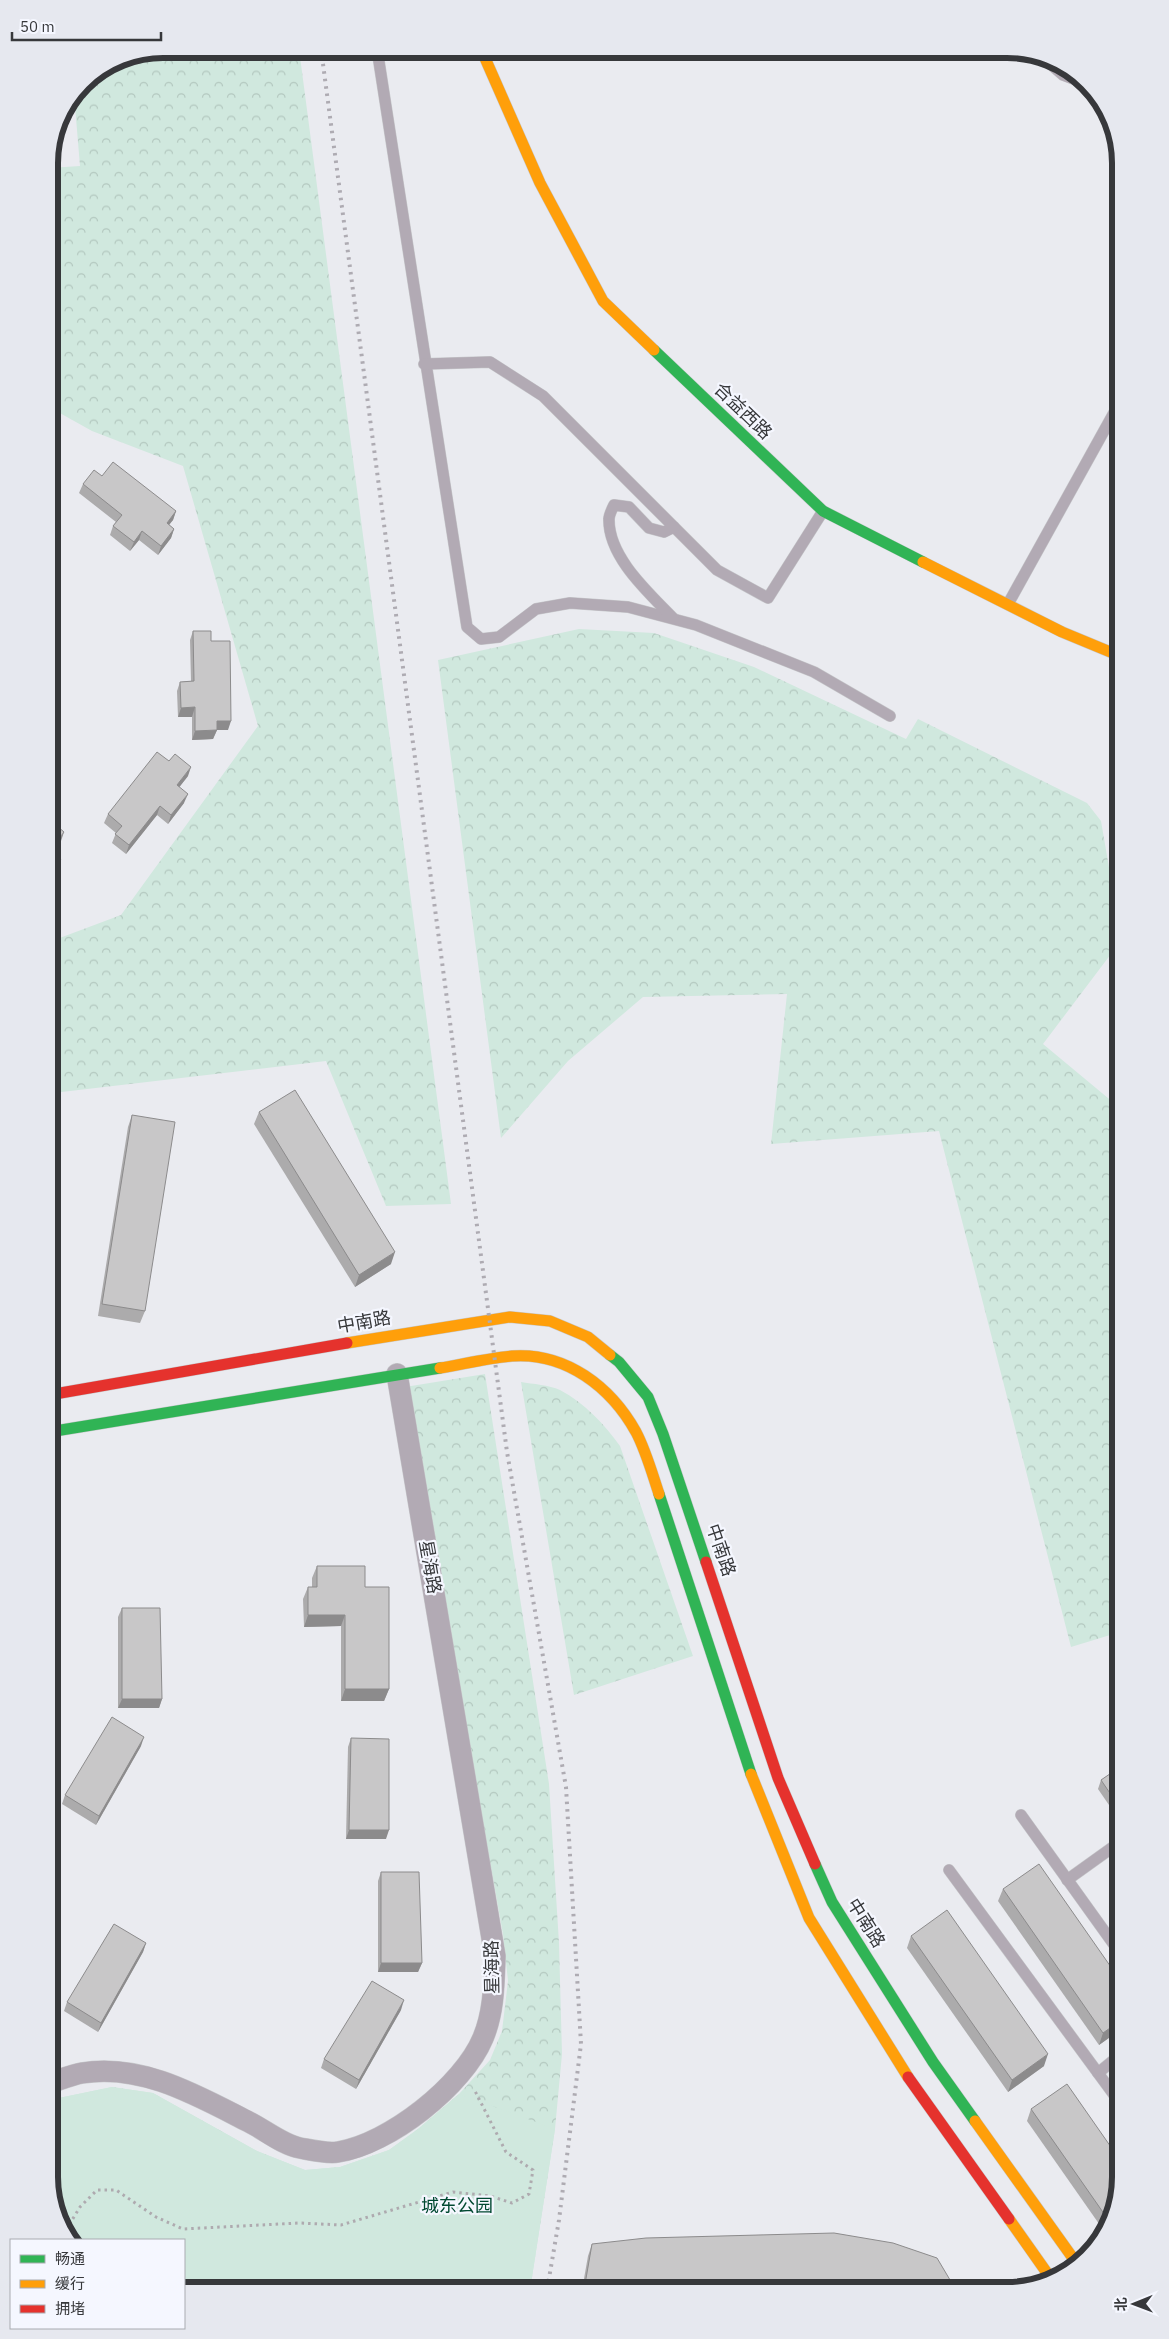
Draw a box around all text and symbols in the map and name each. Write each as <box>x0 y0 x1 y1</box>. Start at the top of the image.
scale bar <box>12 10 161 42</box>
text: 50 m <box>20 17 55 36</box>
street label: 合益西路 <box>709 377 777 444</box>
street label: 中南路 <box>335 1305 392 1338</box>
street label: 中南路 <box>702 1521 741 1579</box>
street label: 星海路 <box>414 1538 447 1595</box>
street label: 中南路 <box>842 1894 890 1952</box>
street label: 星海路 <box>480 1940 503 1994</box>
park label: 城东公园 <box>421 2194 493 2217</box>
legend <box>10 2239 185 2329</box>
text: 畅通 <box>55 2249 85 2268</box>
text: 缓行 <box>55 2274 85 2293</box>
north arrow <box>1109 2279 1159 2329</box>
text: 北 <box>1112 2297 1130 2311</box>
text: 拥堵 <box>55 2299 85 2318</box>

